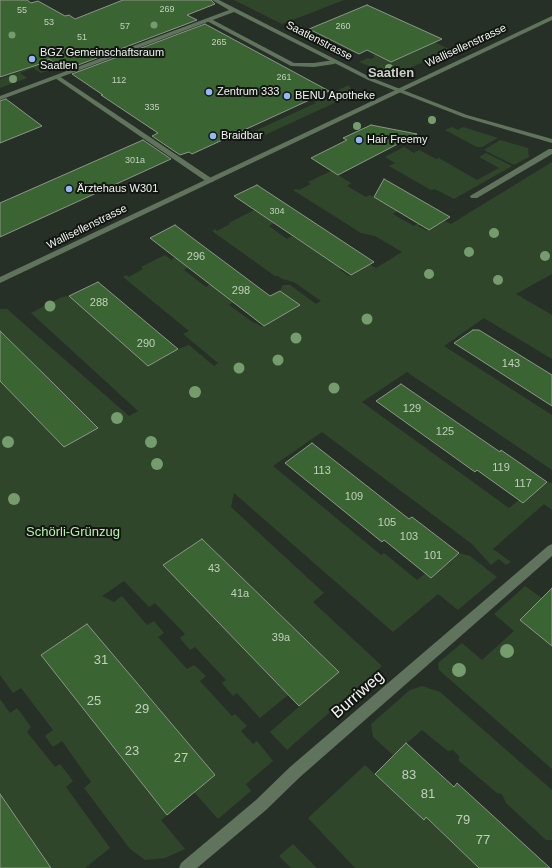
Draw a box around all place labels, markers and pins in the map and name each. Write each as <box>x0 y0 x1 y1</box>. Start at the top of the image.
place label: BGZ Gemeinschaftsraum Saatlen <box>40 46 164 72</box>
marker: BGZ Gemeinschaftsraum Saatlen <box>27 54 37 64</box>
place label: Zentrum 333 <box>217 85 279 99</box>
marker: Zentrum 333 <box>204 87 214 97</box>
place label: BENU Apotheke <box>295 89 375 103</box>
marker: BENU Apotheke <box>282 91 292 101</box>
place label: Braidbar <box>221 129 263 143</box>
marker: Braidbar <box>208 131 218 141</box>
place label: Hair Freemy <box>367 133 428 147</box>
marker: Hair Freemy <box>354 135 364 145</box>
place label: Ärztehaus W301 <box>77 182 158 196</box>
marker: Ärztehaus W301 <box>64 184 74 194</box>

